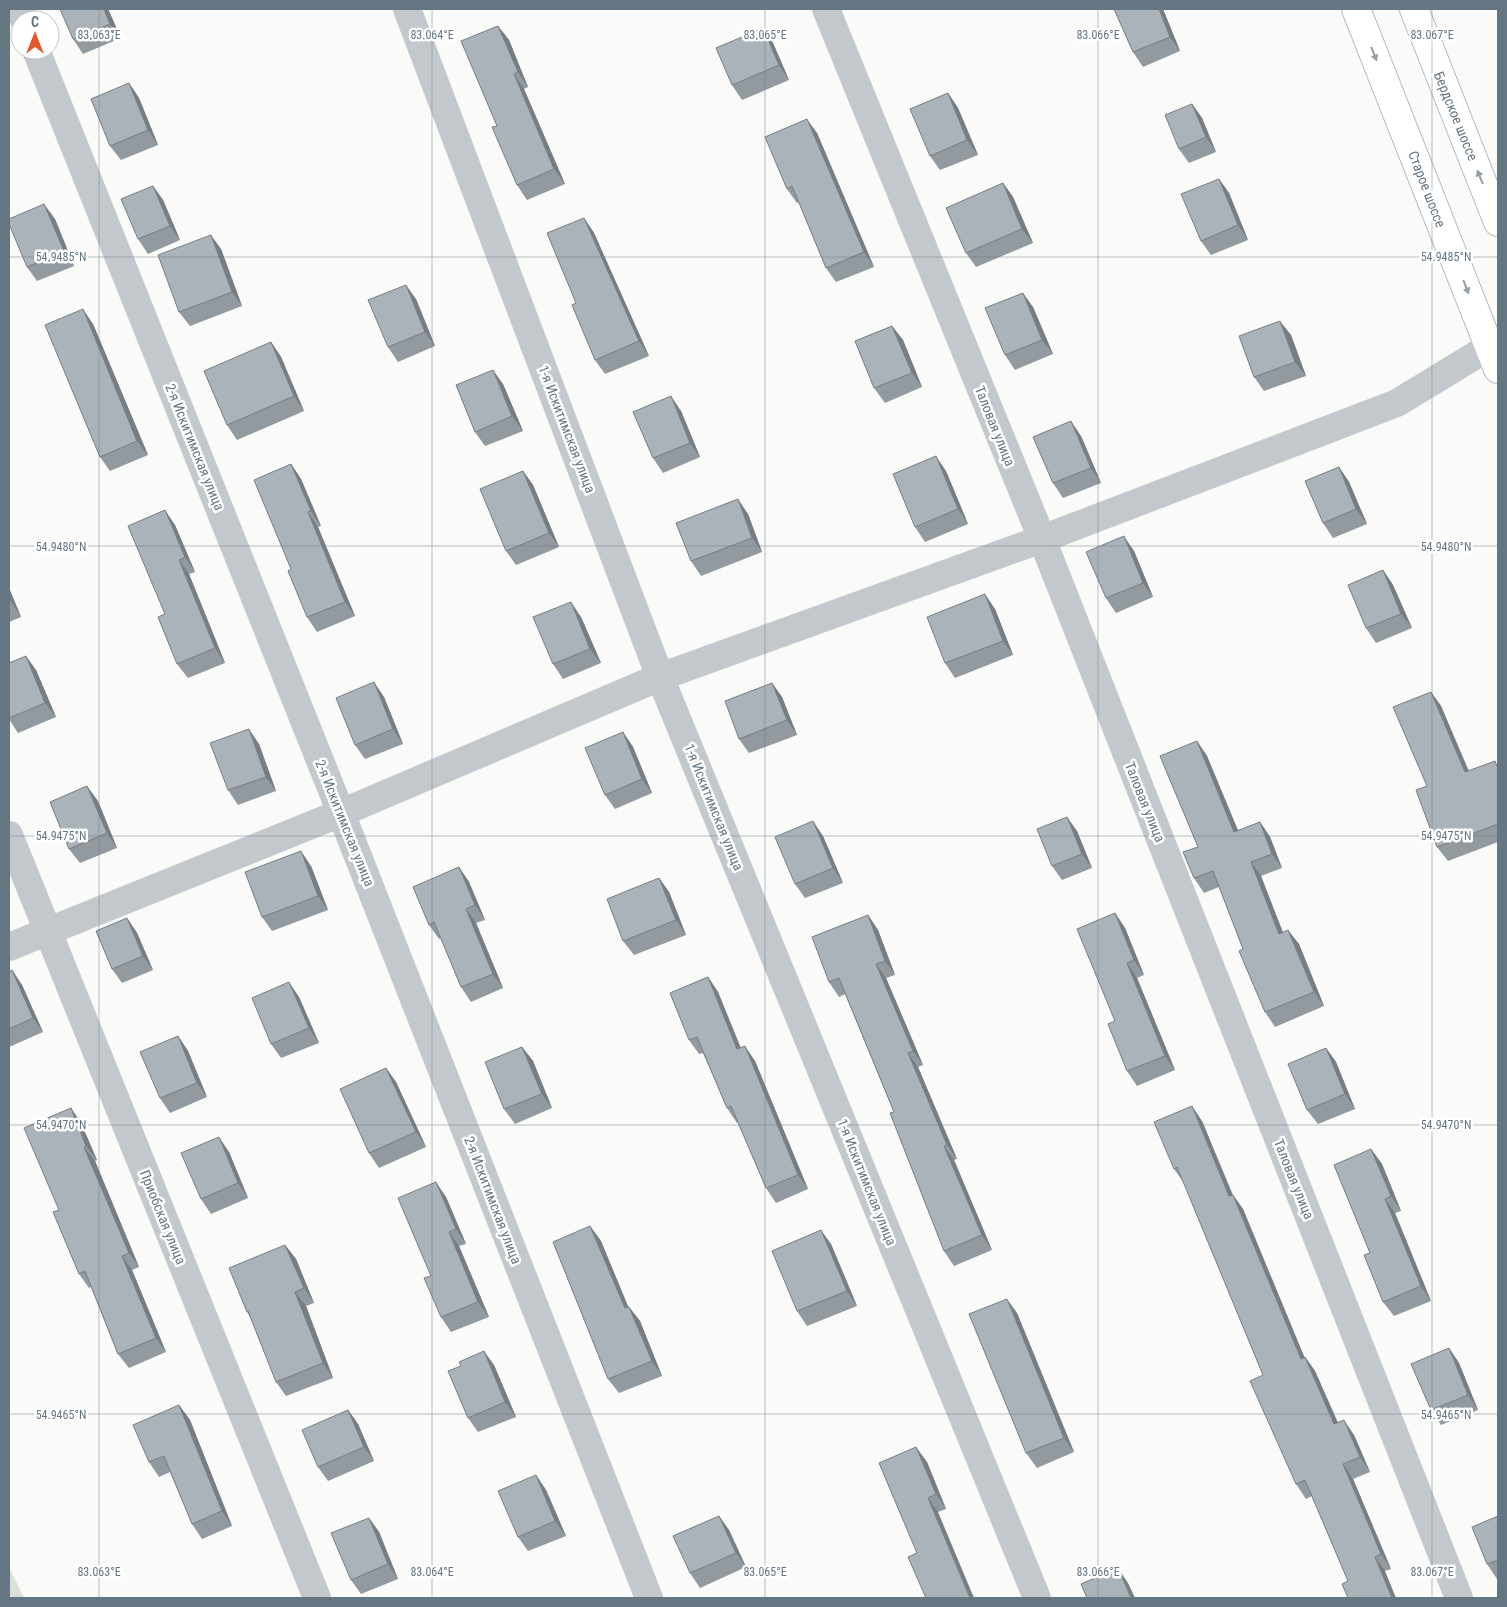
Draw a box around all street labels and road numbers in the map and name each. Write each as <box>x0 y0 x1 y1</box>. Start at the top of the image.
street label: Бердское шоссе <box>1431 69 1481 163</box>
street label: Старое шоссе <box>1405 149 1449 230</box>
street label: 1-я Искитимская улица <box>535 363 599 495</box>
street label: 2-я Искитимская улица <box>162 381 228 513</box>
street label: Таловая улица <box>972 384 1018 468</box>
street label: 1-я Искитимская улица <box>681 741 747 873</box>
street label: 2-я Искитимская улица <box>312 757 378 889</box>
street label: Таловая улица <box>1122 760 1168 844</box>
street label: 1-я Искитимская улица <box>834 1116 900 1248</box>
street label: 2-я Искитимская улица <box>461 1134 525 1266</box>
street label: Таловая улица <box>1271 1137 1317 1221</box>
street label: Приобская улица <box>137 1168 189 1266</box>

